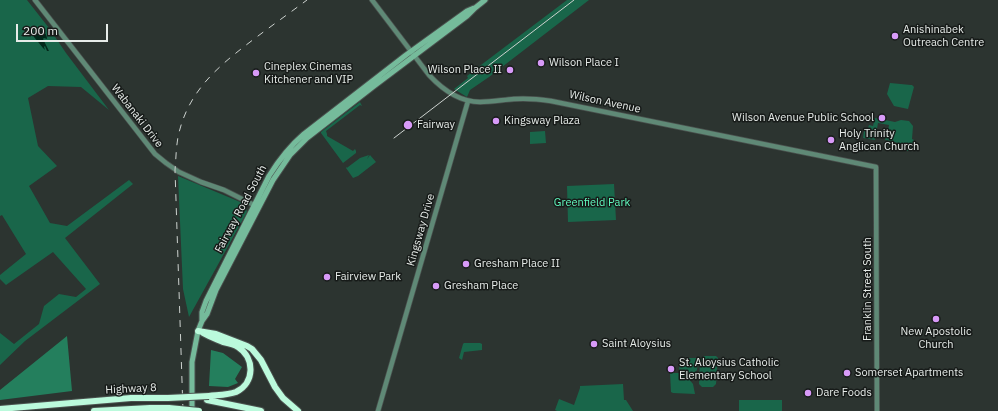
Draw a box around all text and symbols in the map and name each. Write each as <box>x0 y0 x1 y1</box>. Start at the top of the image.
scale bar <box>18 16 110 42</box>
text: 200 m <box>23 23 58 38</box>
place label: Anishinabek Outreach Centre <box>903 23 984 49</box>
marker: Anishinabek Outreach Centre <box>890 31 900 41</box>
place label: Wilson Place I <box>549 56 619 70</box>
marker: Wilson Place I <box>536 58 546 68</box>
place label: Cineplex Cinemas Kitchener and VIP <box>264 60 353 86</box>
place label: Wilson Place II <box>428 63 502 77</box>
marker: Wilson Place II <box>505 65 515 75</box>
marker: Cineplex Cinemas Kitchener and VIP <box>251 68 261 78</box>
street label: Wabanaki Drive <box>108 82 166 150</box>
street label: Wilson Avenue <box>568 88 642 116</box>
place label: Wilson Avenue Public School <box>732 111 874 125</box>
marker: Wilson Avenue Public School <box>877 113 887 123</box>
place label: Kingsway Plaza <box>504 114 580 128</box>
marker: Kingsway Plaza <box>491 116 501 126</box>
place label: Fairway <box>417 118 455 132</box>
marker: Fairway <box>402 119 414 131</box>
place label: Holy Trinity Anglican Church <box>839 127 919 153</box>
marker: Holy Trinity Anglican Church <box>826 135 836 145</box>
street label: Fairway Road South <box>212 163 270 255</box>
street label: Kingsway Drive <box>404 192 438 268</box>
park label: Greenfield Park <box>554 196 630 210</box>
street label: Franklin Street South <box>861 237 875 341</box>
place label: Gresham Place II <box>474 257 560 271</box>
marker: Gresham Place II <box>461 259 471 269</box>
place label: Fairview Park <box>335 270 401 284</box>
marker: Fairview Park <box>322 272 332 282</box>
place label: Gresham Place <box>444 279 518 293</box>
marker: Gresham Place <box>431 281 441 291</box>
marker: New Apostolic Church <box>931 314 941 324</box>
place label: New Apostolic Church <box>901 325 971 351</box>
place label: Saint Aloysius <box>602 337 671 351</box>
marker: Saint Aloysius <box>589 339 599 349</box>
place label: St. Aloysius Catholic Elementary School <box>679 356 779 382</box>
marker: St. Aloysius Catholic Elementary School <box>666 364 676 374</box>
place label: Somerset Apartments <box>855 366 963 380</box>
marker: Somerset Apartments <box>842 368 852 378</box>
street label: Highway 8 <box>105 381 157 397</box>
place label: Dare Foods <box>816 386 872 400</box>
marker: Dare Foods <box>803 388 813 398</box>

